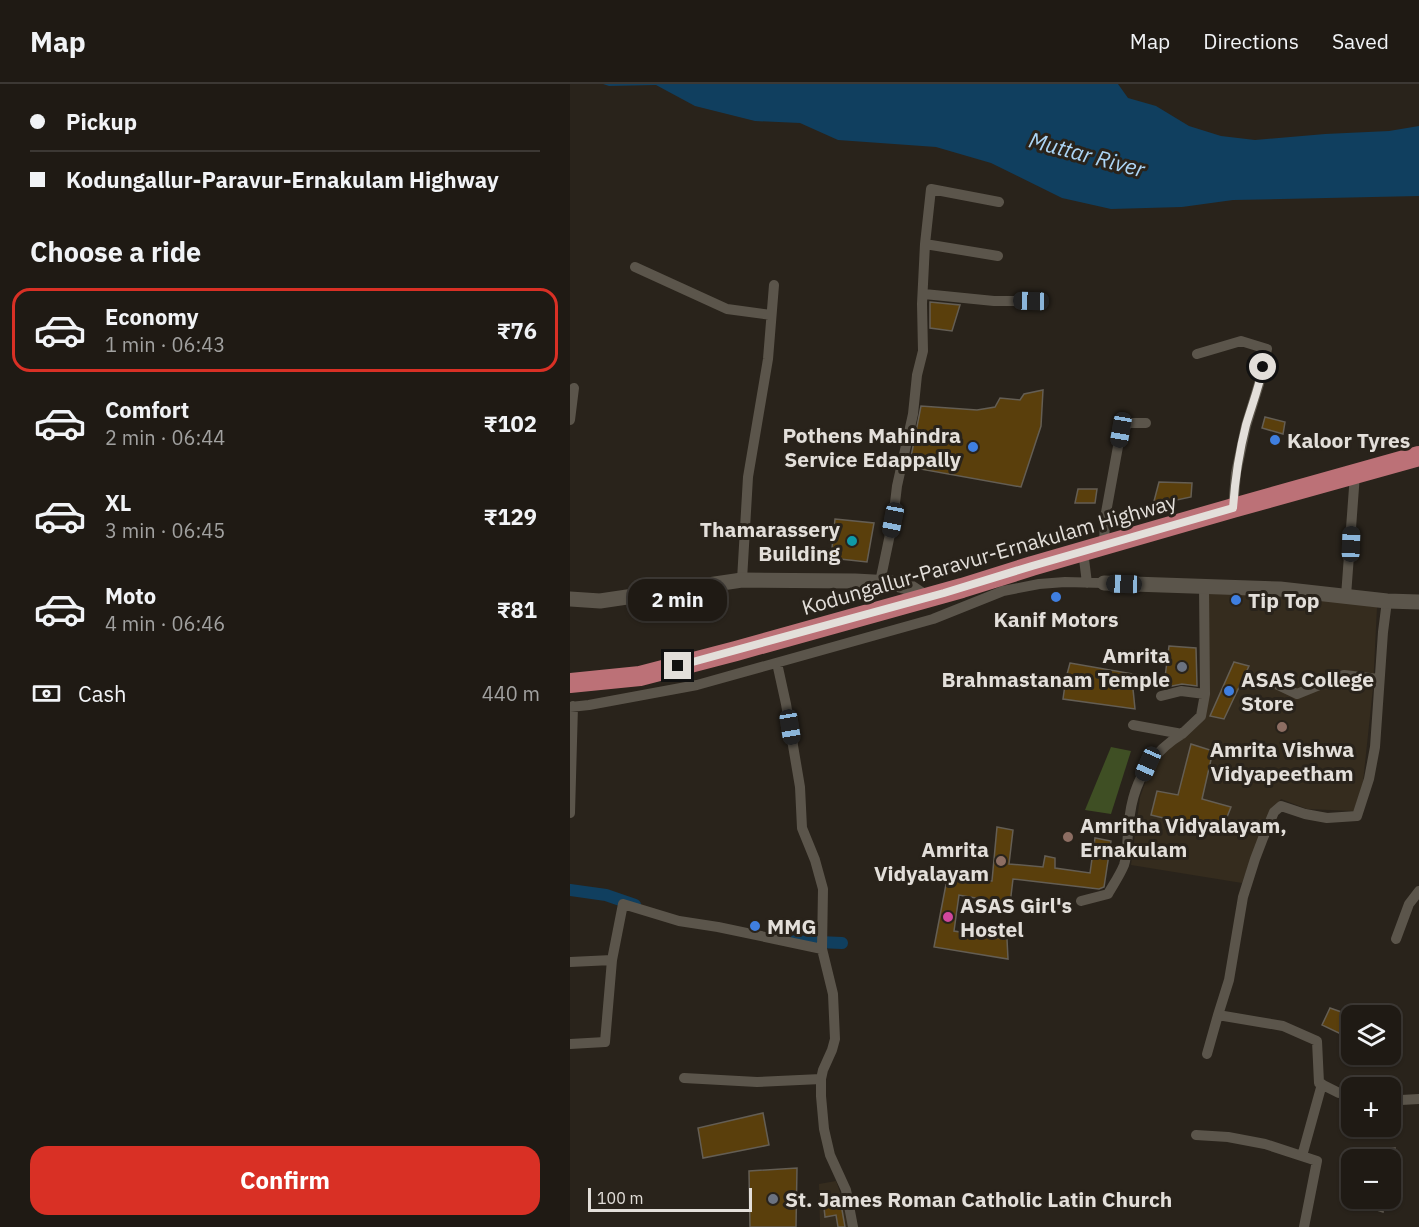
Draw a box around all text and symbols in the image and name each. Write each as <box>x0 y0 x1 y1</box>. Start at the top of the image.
text: Map <box>30 23 86 60</box>
text: Map <box>1130 27 1170 55</box>
text: Directions <box>1203 27 1299 55</box>
text: Saved <box>1332 27 1389 55</box>
text: Pickup <box>66 107 137 136</box>
water label: Muttar River <box>1026 125 1149 184</box>
text: Kodungallur-Paravur-Ernakulam Highway <box>66 165 499 194</box>
text: Choose a ride <box>30 234 201 269</box>
car <box>1013 292 1049 310</box>
text: Economy <box>105 302 199 331</box>
icon: car <box>33 303 87 357</box>
text: ₹76 <box>497 316 537 345</box>
text: 1 min · 06:43 <box>105 331 225 358</box>
route start <box>1249 353 1276 380</box>
text: Comfort <box>105 395 189 424</box>
icon: car <box>33 396 87 450</box>
text: ₹102 <box>484 409 537 438</box>
car <box>1109 411 1133 449</box>
place label: Pothens Mahindra Service Edappally <box>782 421 962 473</box>
text: 2 min · 06:44 <box>105 424 225 451</box>
place label: Kaloor Tyres <box>1287 426 1410 454</box>
marker: Kaloor Tyres <box>1268 433 1282 447</box>
marker: Pothens Mahindra Service Edappally <box>966 440 980 454</box>
street label: Kodungallur-Paravur-Ernakulam Highway <box>798 487 1180 621</box>
text: XL <box>105 488 131 517</box>
icon: car <box>33 489 87 543</box>
car <box>881 501 905 539</box>
text: ₹129 <box>484 502 537 531</box>
place label: Thamarassery Building <box>700 515 841 567</box>
text: 3 min · 06:45 <box>105 517 225 544</box>
car <box>1341 526 1361 562</box>
marker: Thamarassery Building <box>845 534 859 548</box>
car <box>1106 574 1142 594</box>
callout: 2 min <box>628 579 728 621</box>
text: Moto <box>105 581 156 610</box>
icon: car <box>33 582 87 636</box>
text: 2 min <box>651 586 704 613</box>
place label: Tip Top <box>1248 586 1320 614</box>
marker: Kanif Motors <box>1049 590 1063 604</box>
marker: Tip Top <box>1229 593 1243 607</box>
text: ₹81 <box>497 595 537 624</box>
place label: Kanif Motors <box>993 605 1119 633</box>
text: 4 min · 06:46 <box>105 610 225 637</box>
place label: Amrita Brahmastanam Temple <box>942 641 1170 693</box>
route end <box>664 652 691 679</box>
marker: Amrita Brahmastanam Temple <box>1175 660 1189 674</box>
place label: ASAS College Store <box>1241 665 1374 717</box>
icon: cash <box>30 677 63 710</box>
text: Cash <box>78 679 127 708</box>
text: 440 m <box>482 680 540 707</box>
marker: ASAS College Store <box>1222 684 1236 698</box>
car <box>778 708 802 746</box>
marker: Amrita Vishwa Vidyapeetham <box>1275 720 1289 734</box>
place label: Amrita Vishwa Vidyapeetham <box>1210 735 1354 787</box>
car <box>1132 744 1164 784</box>
place label: Amritha Vidyalayam, Ernakulam <box>1080 811 1287 863</box>
marker: Amritha Vidyalayam, Ernakulam <box>1061 830 1075 844</box>
place label: Amrita Vidyalayam <box>874 835 989 887</box>
marker: Amrita Vidyalayam <box>994 854 1008 868</box>
place label: ASAS Girl's Hostel <box>960 891 1072 943</box>
marker: ASAS Girl's Hostel <box>941 910 955 924</box>
place label: MMG <box>767 912 817 940</box>
marker: MMG <box>748 919 762 933</box>
map controls <box>1341 1005 1401 1209</box>
button: layers <box>1341 1005 1401 1065</box>
button: + <box>1341 1077 1401 1137</box>
button: Confirm <box>30 1146 540 1215</box>
button: − <box>1341 1149 1401 1209</box>
scale bar <box>588 1185 752 1212</box>
place label: St. James Roman Catholic Latin Church <box>785 1185 1172 1213</box>
text: 100 m <box>597 1188 644 1208</box>
marker: St. James Roman Catholic Latin Church <box>766 1192 780 1206</box>

